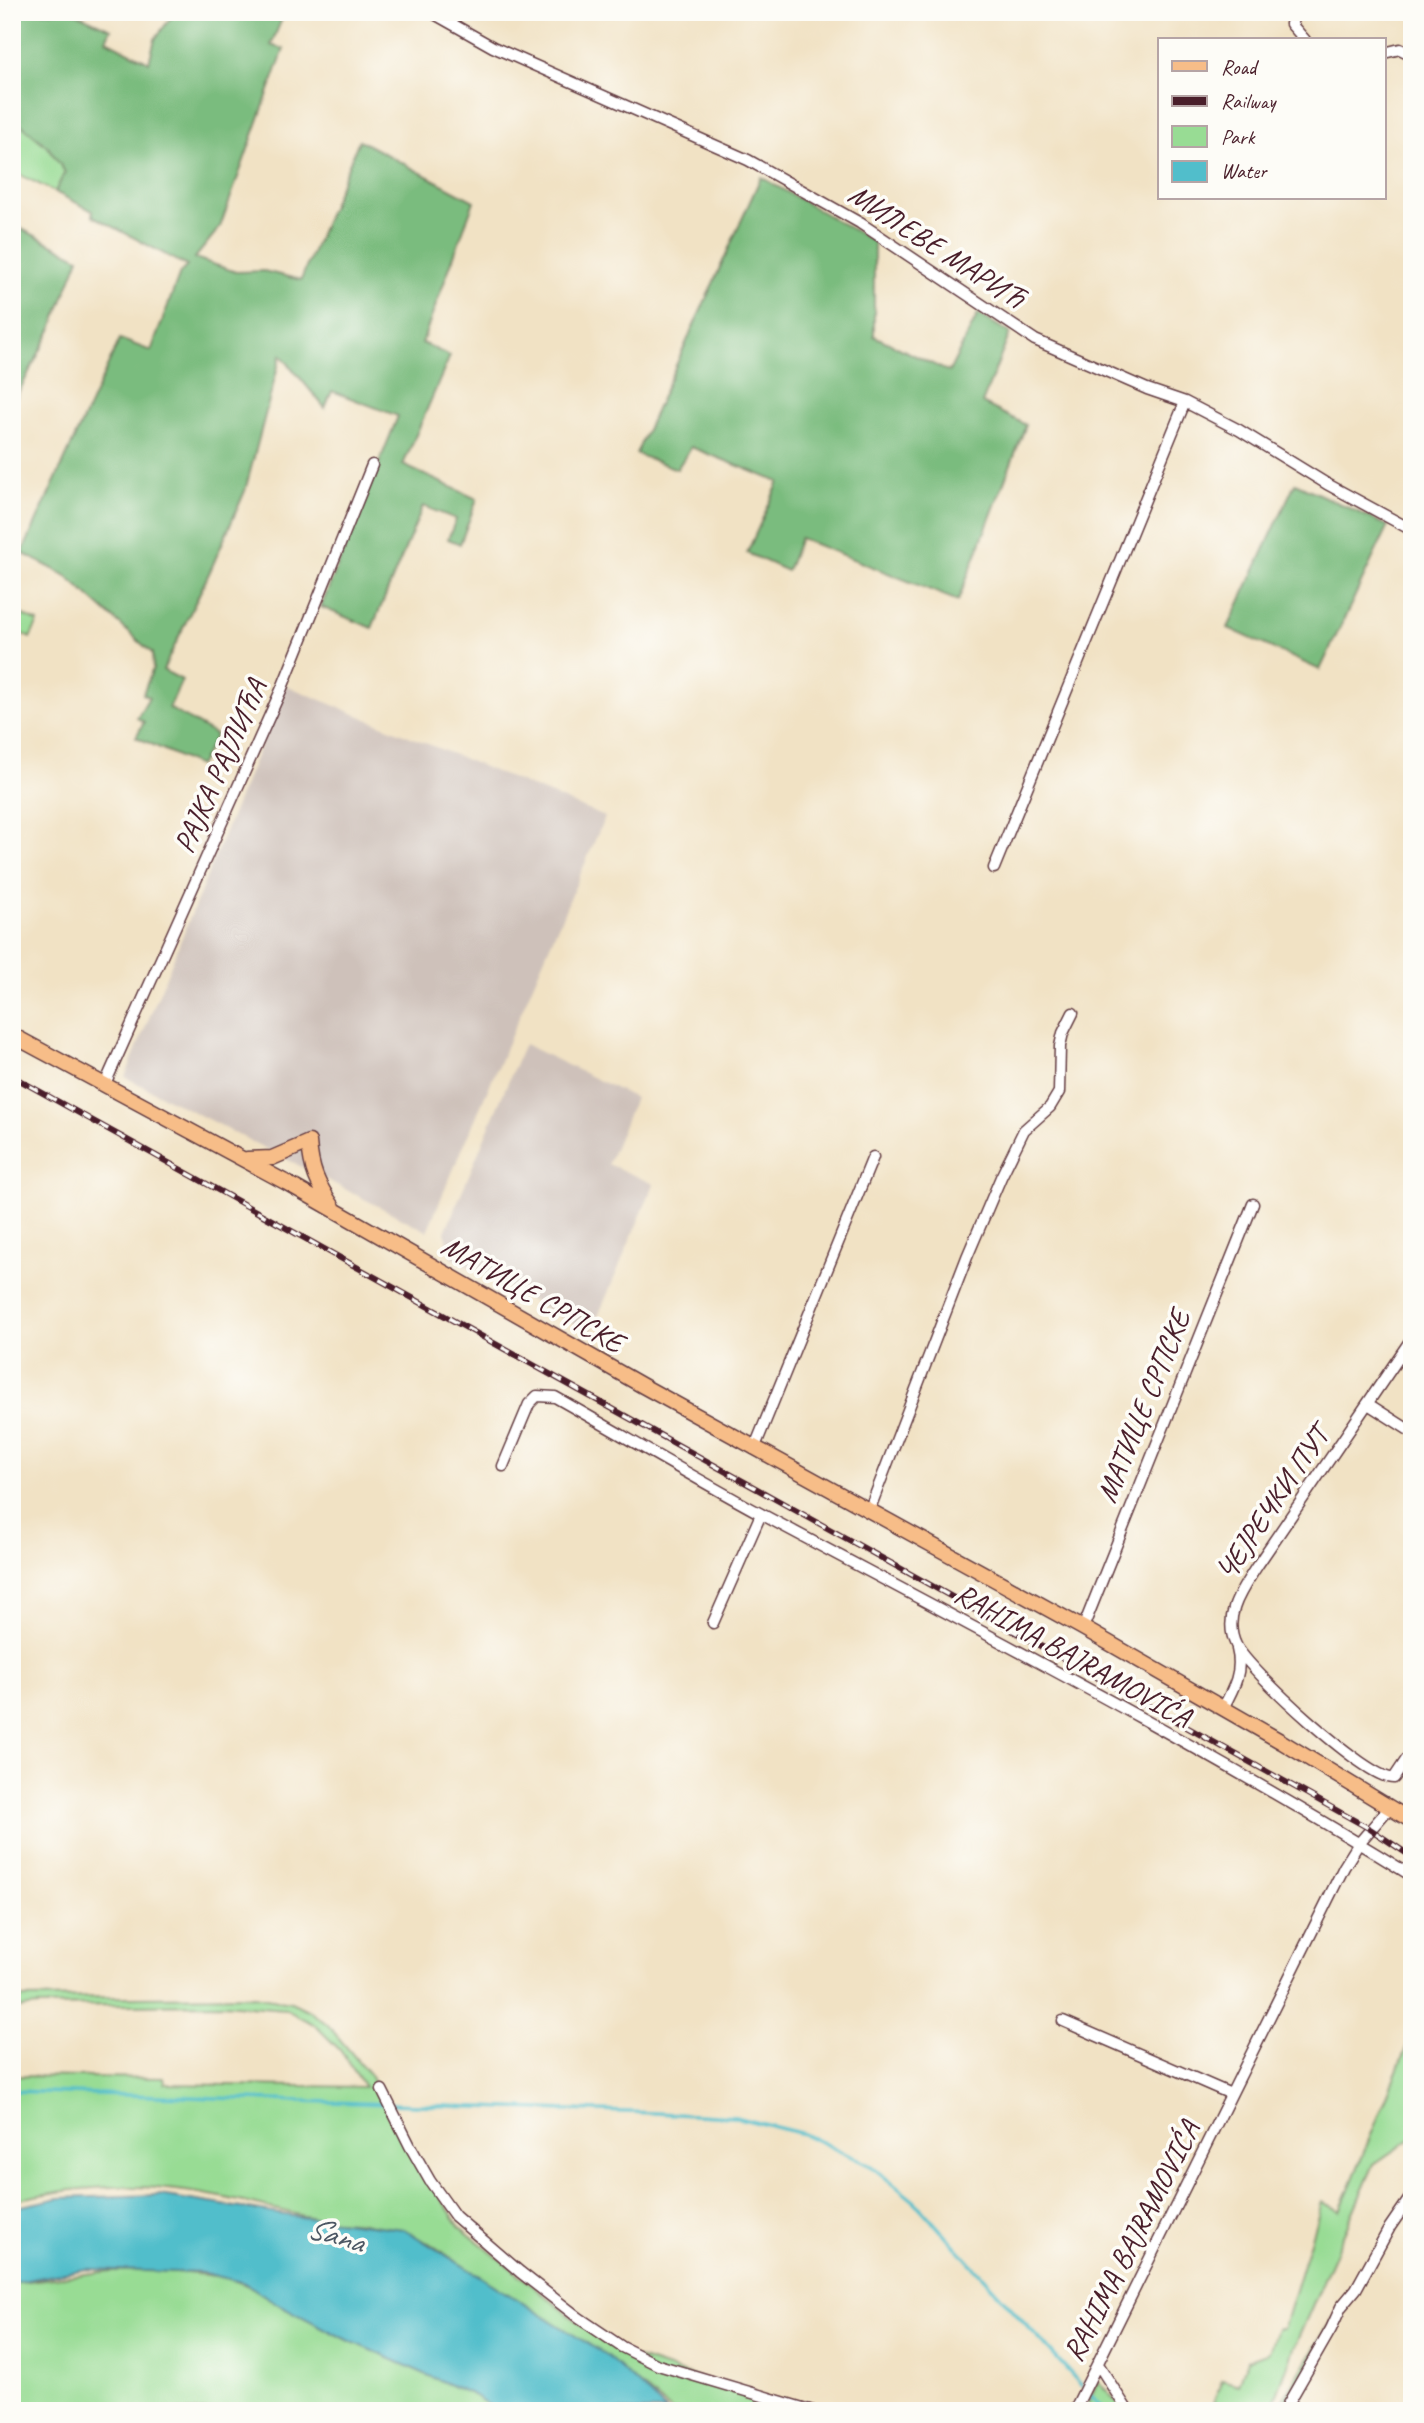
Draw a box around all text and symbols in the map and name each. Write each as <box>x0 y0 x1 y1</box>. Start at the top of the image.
legend <box>1158 38 1386 200</box>
text: Road <box>1221 54 1260 80</box>
text: Railway <box>1221 88 1277 114</box>
text: Park <box>1221 124 1256 150</box>
text: Water <box>1221 158 1268 184</box>
street label: МИЛЕВЕ МAРИЋ <box>842 175 1034 318</box>
street label: РАЈКА РАЈЛИЋА <box>165 672 276 859</box>
street label: МАТИЦЕ СРПСКЕ <box>435 1226 634 1363</box>
street label: МАТИЦЕ СРПСКЕ <box>1087 1301 1200 1508</box>
street label: ЧЕЈРЕЧКИ ПУТ <box>1207 1413 1341 1587</box>
street label: RAHIMA BAJRAMOVIĆA <box>948 1574 1200 1737</box>
street label: RAHIMA BAJRAMOVIĆA <box>1054 2113 1209 2368</box>
water label: Sana <box>303 2207 372 2263</box>

